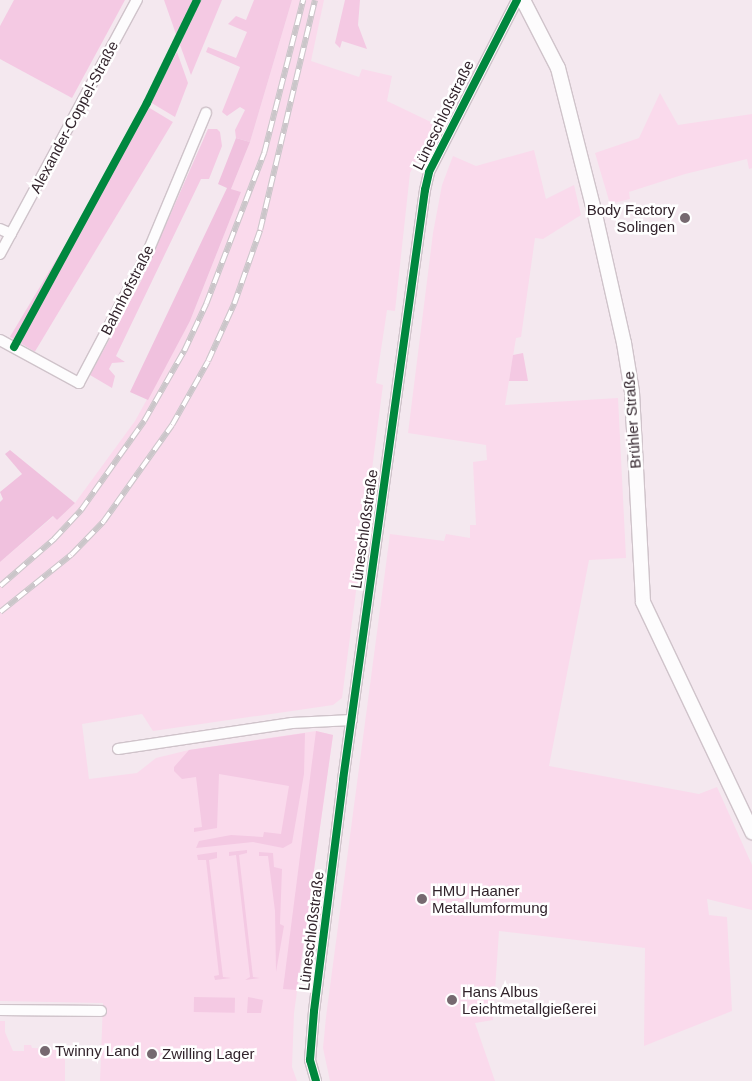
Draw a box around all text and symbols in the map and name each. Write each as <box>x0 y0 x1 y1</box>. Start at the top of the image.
street label: Alexander-Coppel-Straße <box>26 38 122 196</box>
street label: Lüneschloßstraße <box>409 57 477 173</box>
place label: Body Factory Solingen <box>587 200 675 235</box>
marker: Body Factory Solingen <box>679 212 691 224</box>
street label: Bahnhofstraße <box>97 242 157 338</box>
street label: Brühler Straße <box>620 371 644 469</box>
street label: Lüneschloßstraße <box>347 468 381 590</box>
street label: Lüneschloßstraße <box>295 870 327 992</box>
place label: HMU Haaner Metallumformung <box>432 881 548 916</box>
marker: HMU Haaner Metallumformung <box>416 893 428 905</box>
place label: Hans Albus Leichtmetallgießerei <box>462 982 596 1017</box>
marker: Hans Albus Leichtmetallgießerei <box>446 994 458 1006</box>
place label: Twinny Land <box>55 1042 139 1060</box>
marker: Twinny Land <box>39 1045 51 1057</box>
place label: Zwilling Lager <box>162 1045 255 1063</box>
marker: Zwilling Lager <box>146 1048 158 1060</box>

